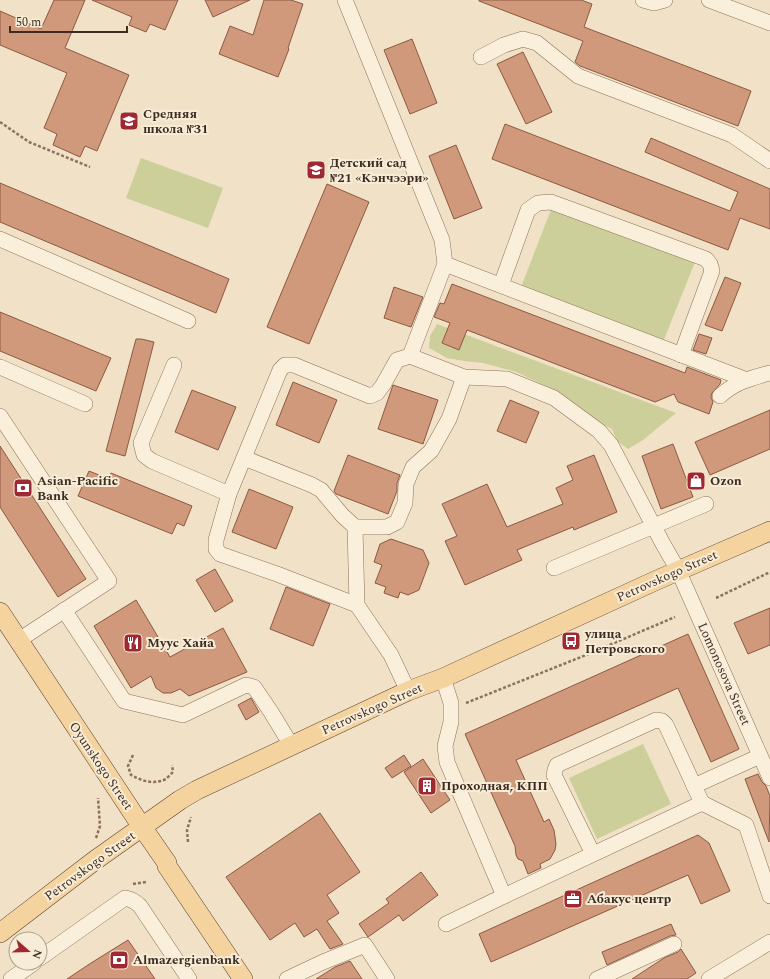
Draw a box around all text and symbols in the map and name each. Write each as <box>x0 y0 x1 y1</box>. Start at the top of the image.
scale bar <box>10 8 127 34</box>
text: 50 m <box>16 13 41 32</box>
place label: Средняя школа №31 <box>143 104 208 139</box>
school or university icon: Средняя школа №31 <box>118 110 140 132</box>
place label: Детский сад №21 «Кэнчээри» <box>330 153 429 188</box>
school or university icon: Детский сад №21 «Кэнчээри» <box>305 159 327 181</box>
shop icon: Ozon <box>685 470 707 492</box>
place label: Asian-Pacific Bank <box>37 471 118 506</box>
place label: Ozon <box>710 471 742 491</box>
bank icon: Asian-Pacific Bank <box>12 477 34 499</box>
street label: Petrovskogo Street <box>613 545 721 607</box>
street label: Lomonosova Street <box>692 619 756 729</box>
place label: улица Петровского <box>584 624 665 659</box>
bus stop icon: улица Петровского <box>560 630 582 652</box>
restaurant icon: Муус Хайа <box>122 632 144 654</box>
place label: Муус Хайа <box>147 633 214 653</box>
street label: Petrovskogo Street <box>318 678 426 740</box>
street label: Oyunskogo Street <box>64 718 138 815</box>
building icon: Проходная, КПП <box>416 775 438 797</box>
place label: Проходная, КПП <box>441 776 548 796</box>
street label: Petrovskogo Street <box>40 826 140 906</box>
office icon: Абакус центр <box>562 888 584 910</box>
place label: Абакус центр <box>587 889 671 909</box>
north arrow <box>8 931 48 971</box>
text: N <box>27 947 46 961</box>
bank icon: Almazergienbank <box>108 949 130 971</box>
place label: Almazergienbank <box>133 950 240 970</box>

